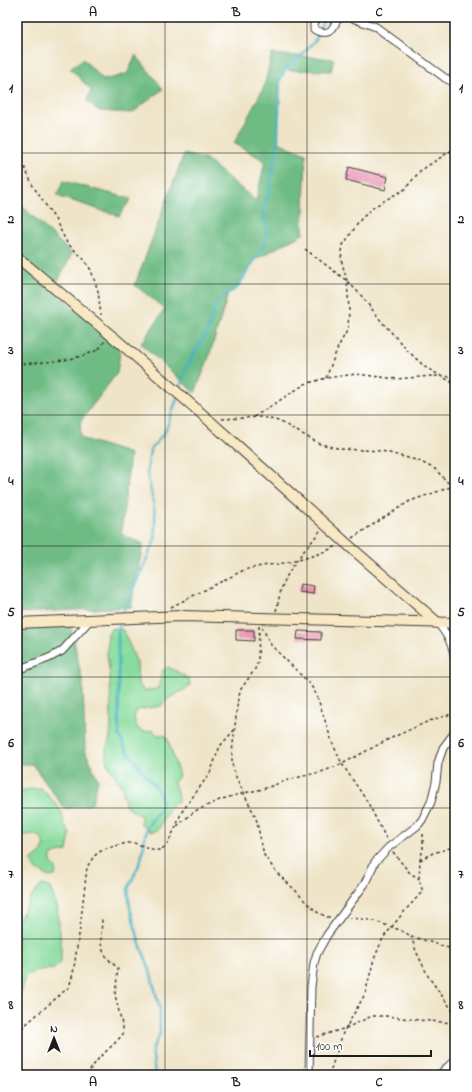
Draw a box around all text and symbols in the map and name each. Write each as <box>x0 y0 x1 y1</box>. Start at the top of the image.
text: A <box>89 3 97 22</box>
text: B <box>231 3 241 22</box>
text: C <box>375 3 383 22</box>
text: 1 <box>9 79 14 98</box>
text: 1 <box>459 79 464 98</box>
text: 2 <box>7 210 15 229</box>
text: 2 <box>457 210 465 229</box>
text: 3 <box>7 341 14 360</box>
text: 3 <box>457 341 464 360</box>
text: 4 <box>7 472 14 491</box>
text: 4 <box>457 472 464 491</box>
text: 5 <box>7 603 15 622</box>
text: 5 <box>457 603 465 622</box>
text: 6 <box>7 734 14 753</box>
text: 6 <box>457 734 464 753</box>
text: 7 <box>8 865 14 884</box>
text: 7 <box>458 865 464 884</box>
text: 8 <box>8 996 14 1015</box>
text: 8 <box>458 996 464 1015</box>
north arrow <box>34 1018 74 1058</box>
text: N <box>50 1021 58 1037</box>
scale bar <box>310 1032 431 1058</box>
text: 100 m <box>316 1038 343 1056</box>
text: A <box>89 1073 97 1092</box>
text: B <box>231 1073 241 1092</box>
text: C <box>375 1073 383 1092</box>

